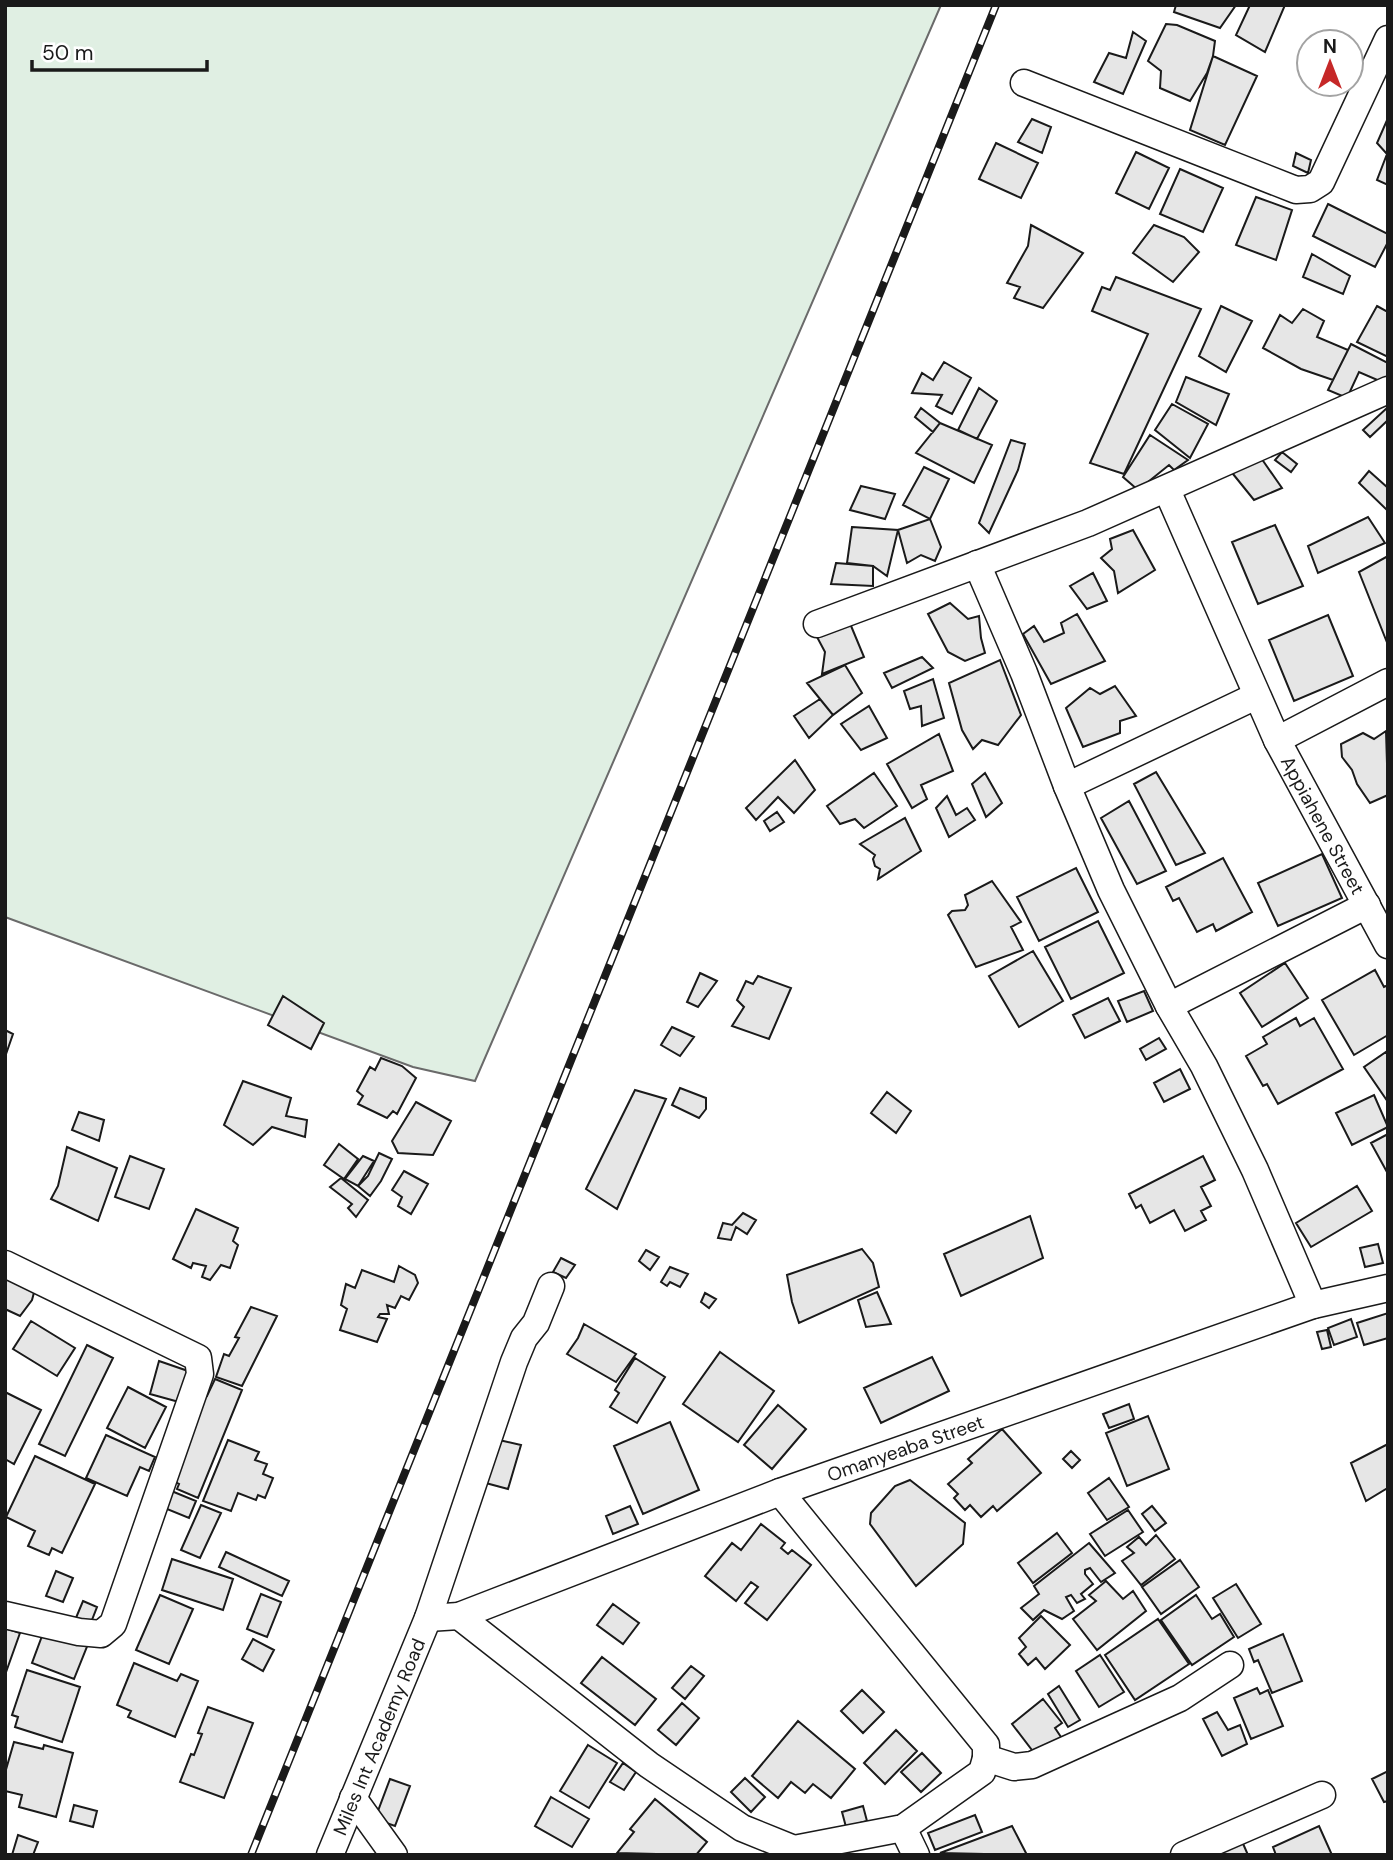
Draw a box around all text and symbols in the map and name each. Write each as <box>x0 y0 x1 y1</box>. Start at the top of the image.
scale bar <box>32 28 206 72</box>
north arrow <box>1295 28 1365 98</box>
text: N <box>1323 34 1337 59</box>
text: 50 m <box>42 39 93 67</box>
street label: Appiahene Street <box>1275 752 1370 899</box>
street label: Omanyeaba Street <box>824 1409 987 1488</box>
street label: Miles Int Academy Road <box>328 1635 431 1839</box>

